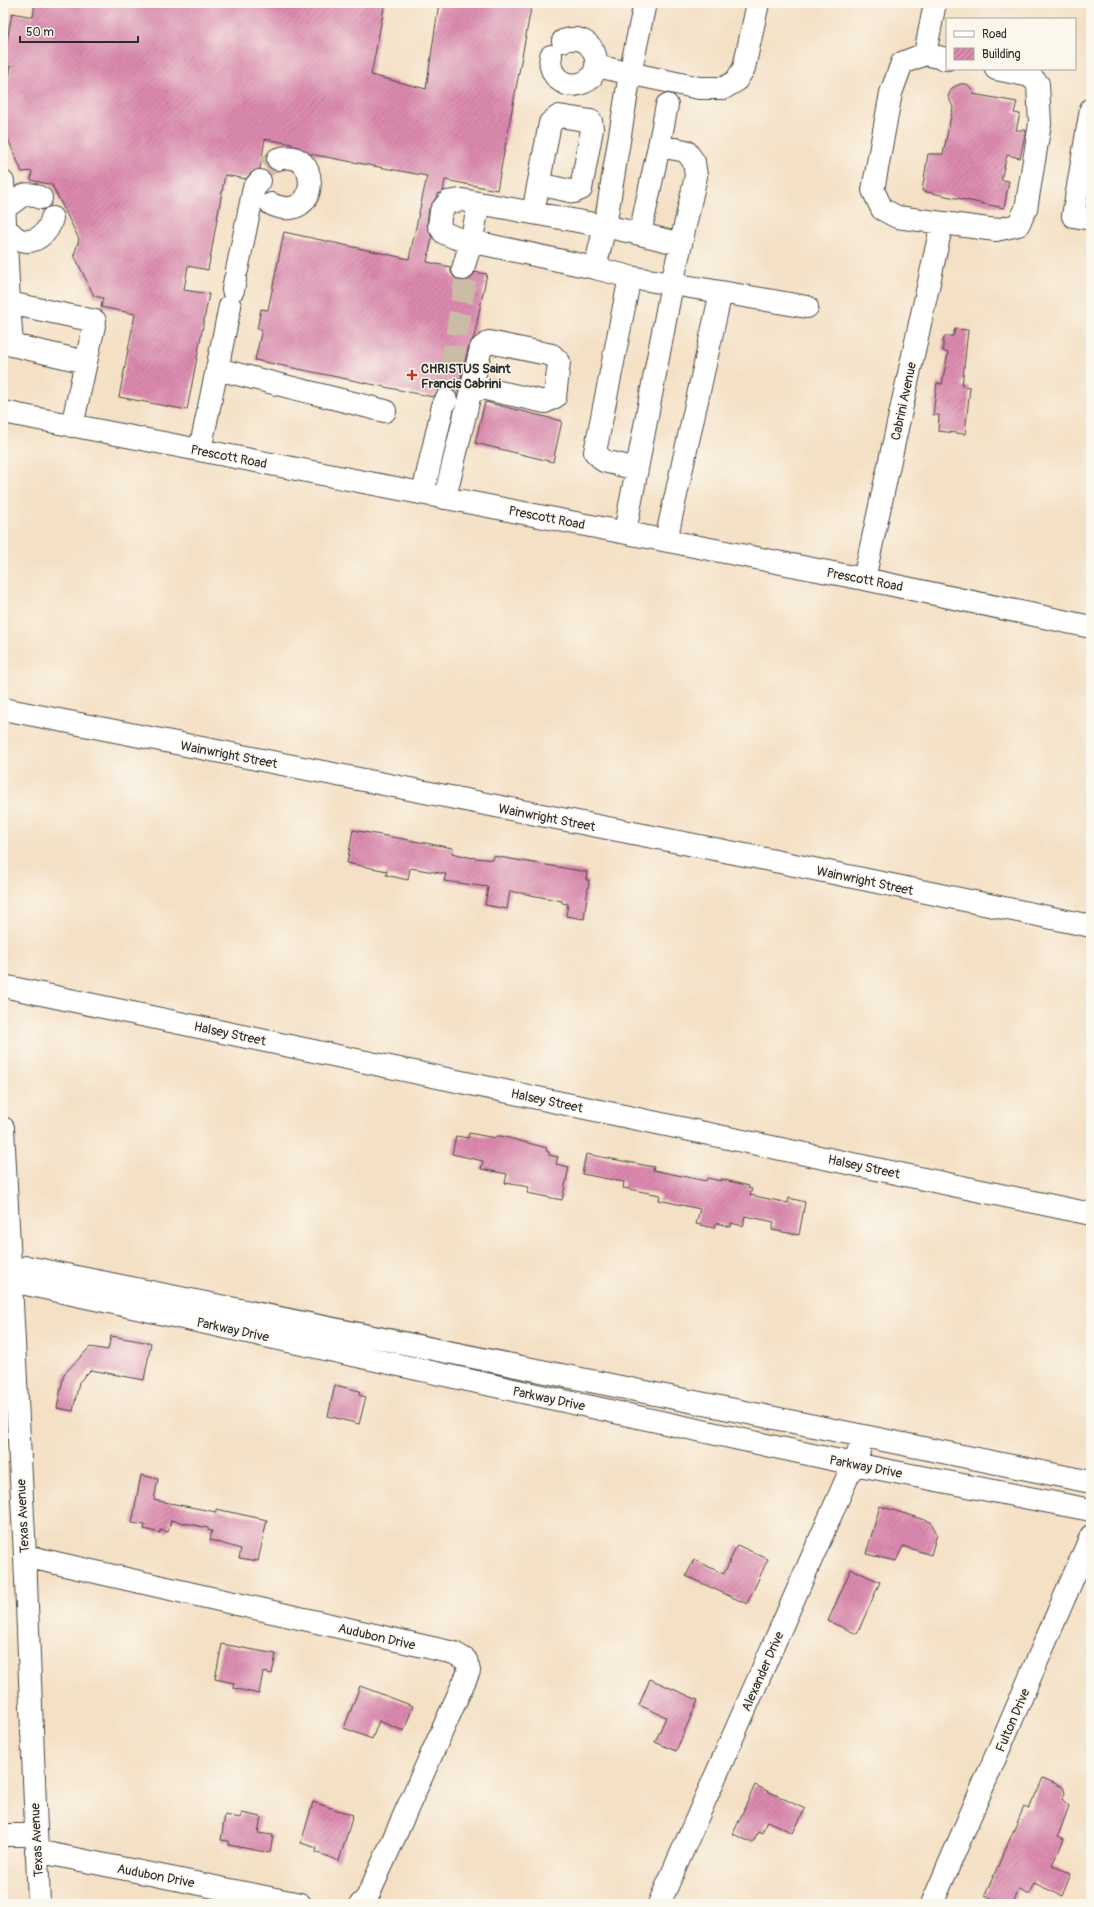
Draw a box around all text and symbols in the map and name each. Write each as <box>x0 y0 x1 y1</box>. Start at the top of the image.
scale bar <box>20 18 138 44</box>
legend <box>946 18 1076 70</box>
text: 50 m <box>26 25 54 40</box>
text: Road <box>982 27 1007 42</box>
text: Building <box>982 47 1021 62</box>
street label: Cabrini Avenue <box>888 360 920 442</box>
place label: CHRISTUS Saint Francis Cabrini <box>421 361 511 392</box>
marker: CHRISTUS Saint Francis Cabrini <box>406 369 418 381</box>
street label: Prescott Road <box>189 442 268 472</box>
street label: Prescott Road <box>507 503 586 533</box>
street label: Prescott Road <box>825 565 904 595</box>
street label: Wainwright Street <box>179 738 279 772</box>
street label: Wainwright Street <box>497 801 597 835</box>
street label: Wainwright Street <box>815 863 915 899</box>
street label: Halsey Street <box>192 1019 268 1050</box>
street label: Halsey Street <box>509 1086 585 1117</box>
street label: Halsey Street <box>826 1152 902 1183</box>
street label: Parkway Drive <box>195 1314 271 1346</box>
street label: Parkway Drive <box>511 1383 587 1415</box>
street label: Parkway Drive <box>828 1452 904 1482</box>
street label: Texas Avenue <box>13 1478 33 1553</box>
street label: Audubon Drive <box>337 1620 417 1654</box>
street label: Alexander Drive <box>738 1629 788 1714</box>
street label: Fulton Drive <box>992 1686 1034 1755</box>
street label: Texas Avenue <box>27 1802 47 1877</box>
street label: Audubon Drive <box>116 1861 196 1891</box>

